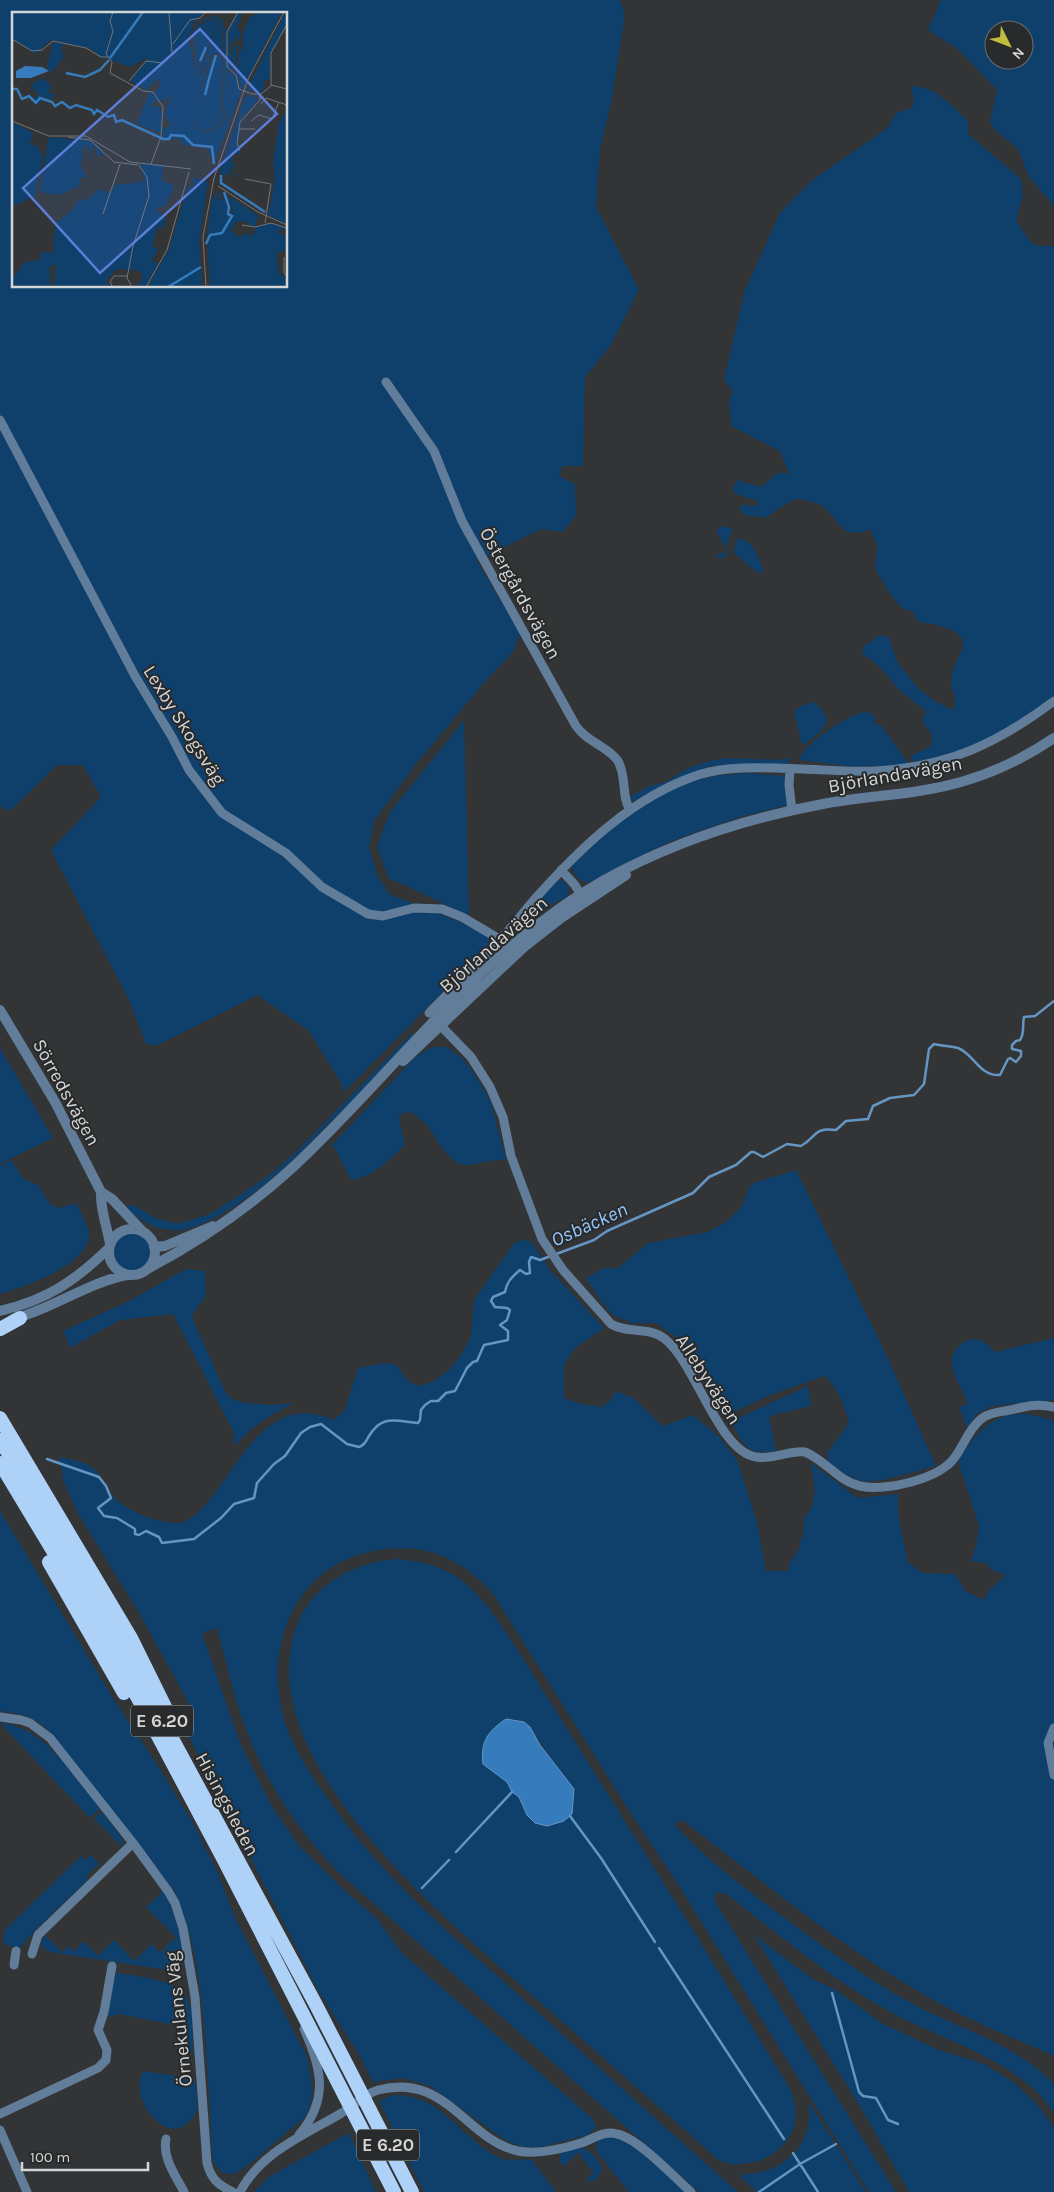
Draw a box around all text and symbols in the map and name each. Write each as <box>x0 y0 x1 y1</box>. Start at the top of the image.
inset map <box>12 12 288 288</box>
north arrow <box>984 20 1034 70</box>
text: N <box>1009 44 1028 63</box>
street label: Östergårdsvägen <box>475 524 565 663</box>
street label: Lexby Skogsväg <box>139 662 230 790</box>
street label: Björlandavägen <box>826 752 964 798</box>
street label: Björlandavägen <box>435 892 552 998</box>
street label: Sörredsvägen <box>28 1035 104 1150</box>
water label: Osbäcken <box>547 1197 631 1251</box>
street label: Allebyvägen <box>671 1330 746 1429</box>
road number: E 6.20 <box>131 1705 193 1736</box>
street label: Hisingsleden <box>191 1749 264 1860</box>
street label: Örnekulans Väg <box>161 1950 197 2087</box>
road number: E 6.20 <box>357 2130 419 2160</box>
scale bar <box>22 2140 149 2172</box>
text: 100 m <box>30 2148 70 2166</box>

